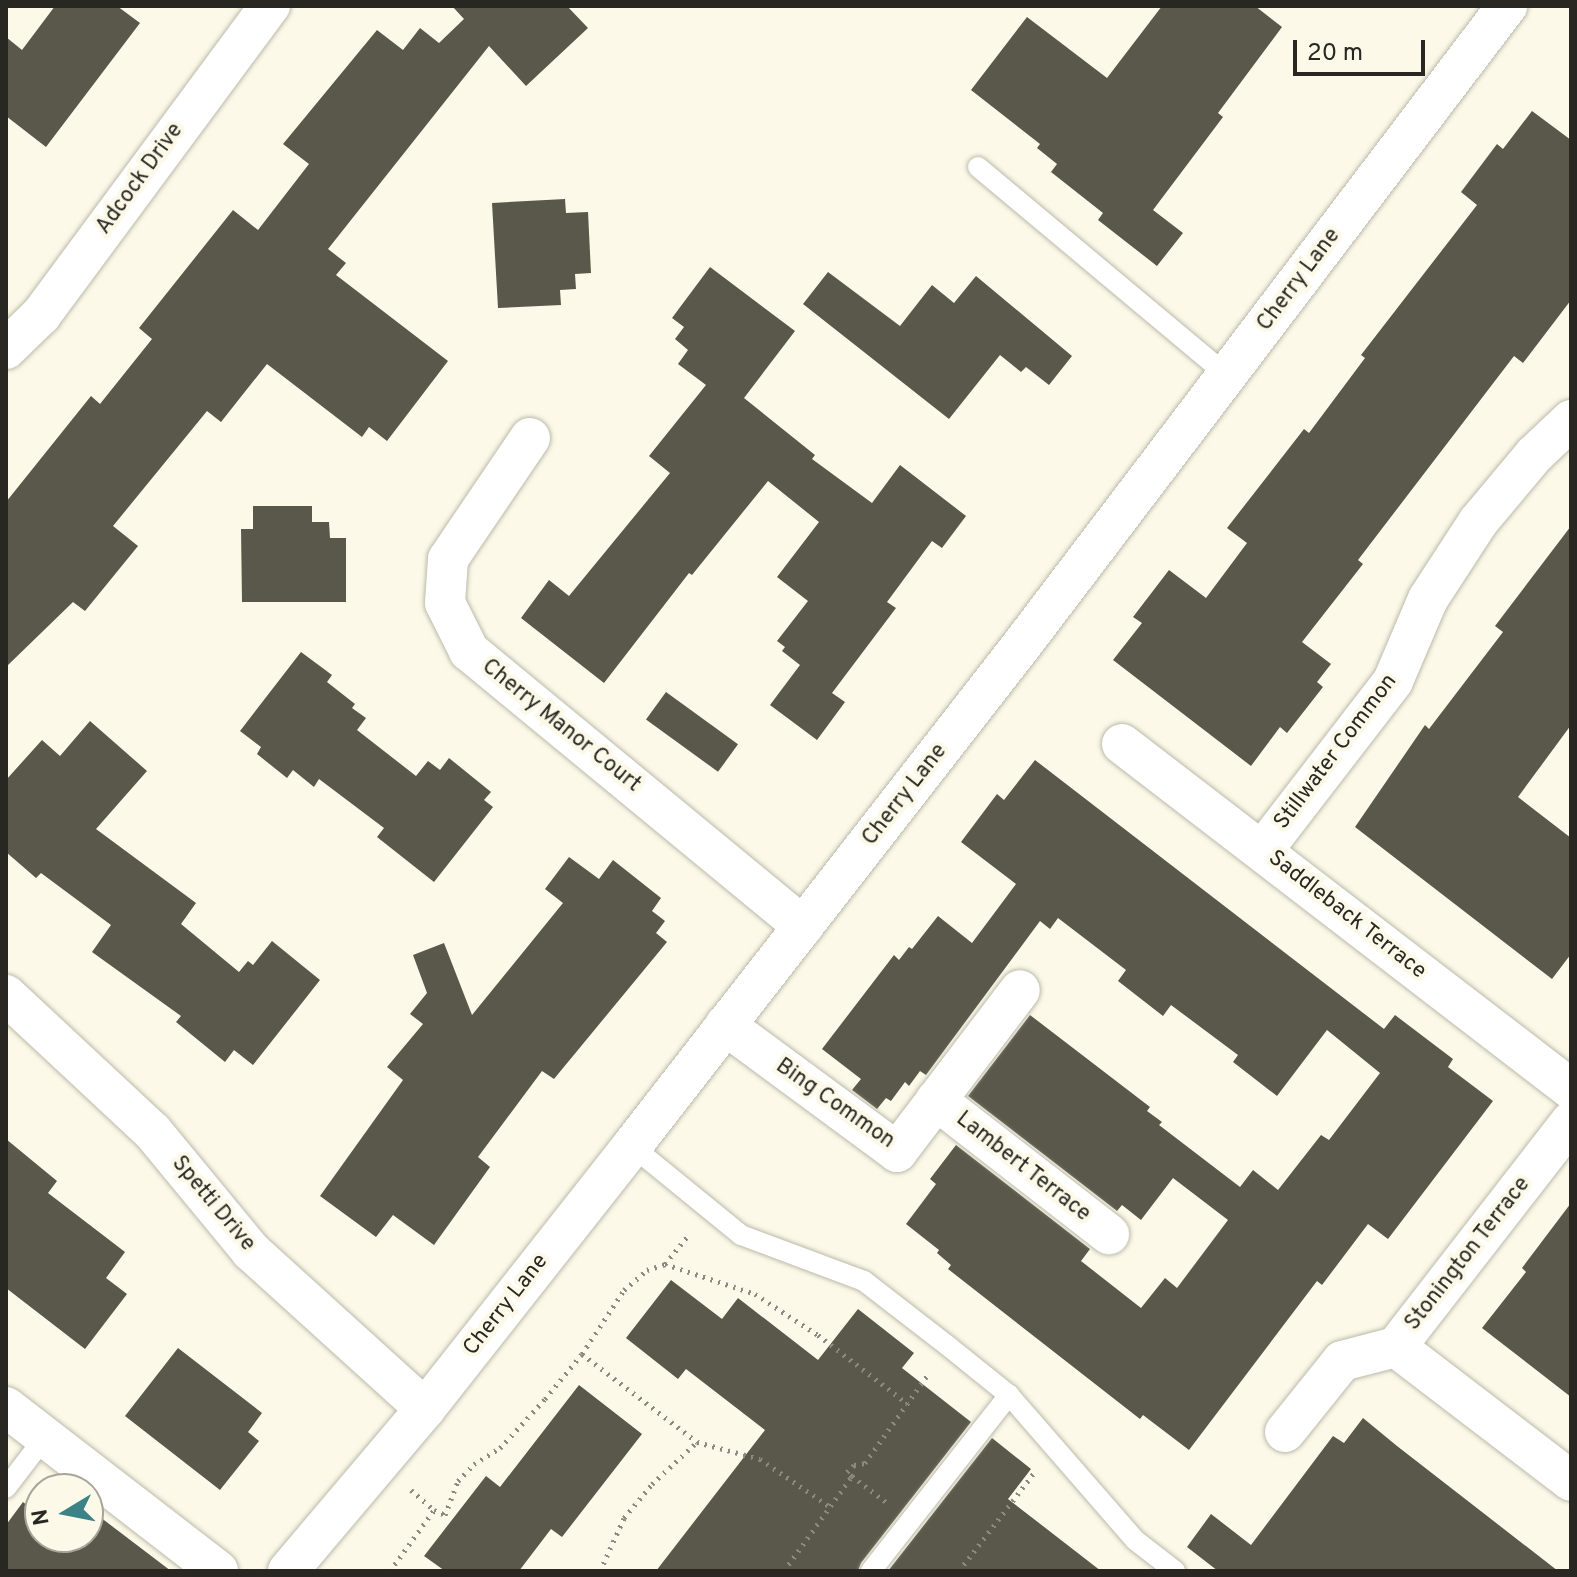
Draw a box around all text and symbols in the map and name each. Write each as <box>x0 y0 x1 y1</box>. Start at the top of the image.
scale bar <box>1297 24 1429 74</box>
text: 20 m <box>1307 39 1363 69</box>
street label: Adcock Drive <box>91 118 189 240</box>
street label: Cherry Lane <box>1252 223 1346 337</box>
street label: Cherry Manor Court <box>476 654 646 798</box>
street label: Stillwater Common <box>1269 669 1403 835</box>
street label: Cherry Lane <box>857 739 953 851</box>
street label: Saddleback Terrace <box>1262 845 1432 985</box>
street label: Bing Common <box>770 1053 900 1155</box>
street label: Lambert Terrace <box>950 1106 1096 1228</box>
street label: Spetti Drive <box>166 1151 260 1257</box>
street label: Stonington Terrace <box>1400 1172 1536 1336</box>
street label: Cherry Lane <box>458 1249 554 1361</box>
north arrow <box>24 1473 104 1553</box>
text: N <box>27 1507 57 1527</box>

